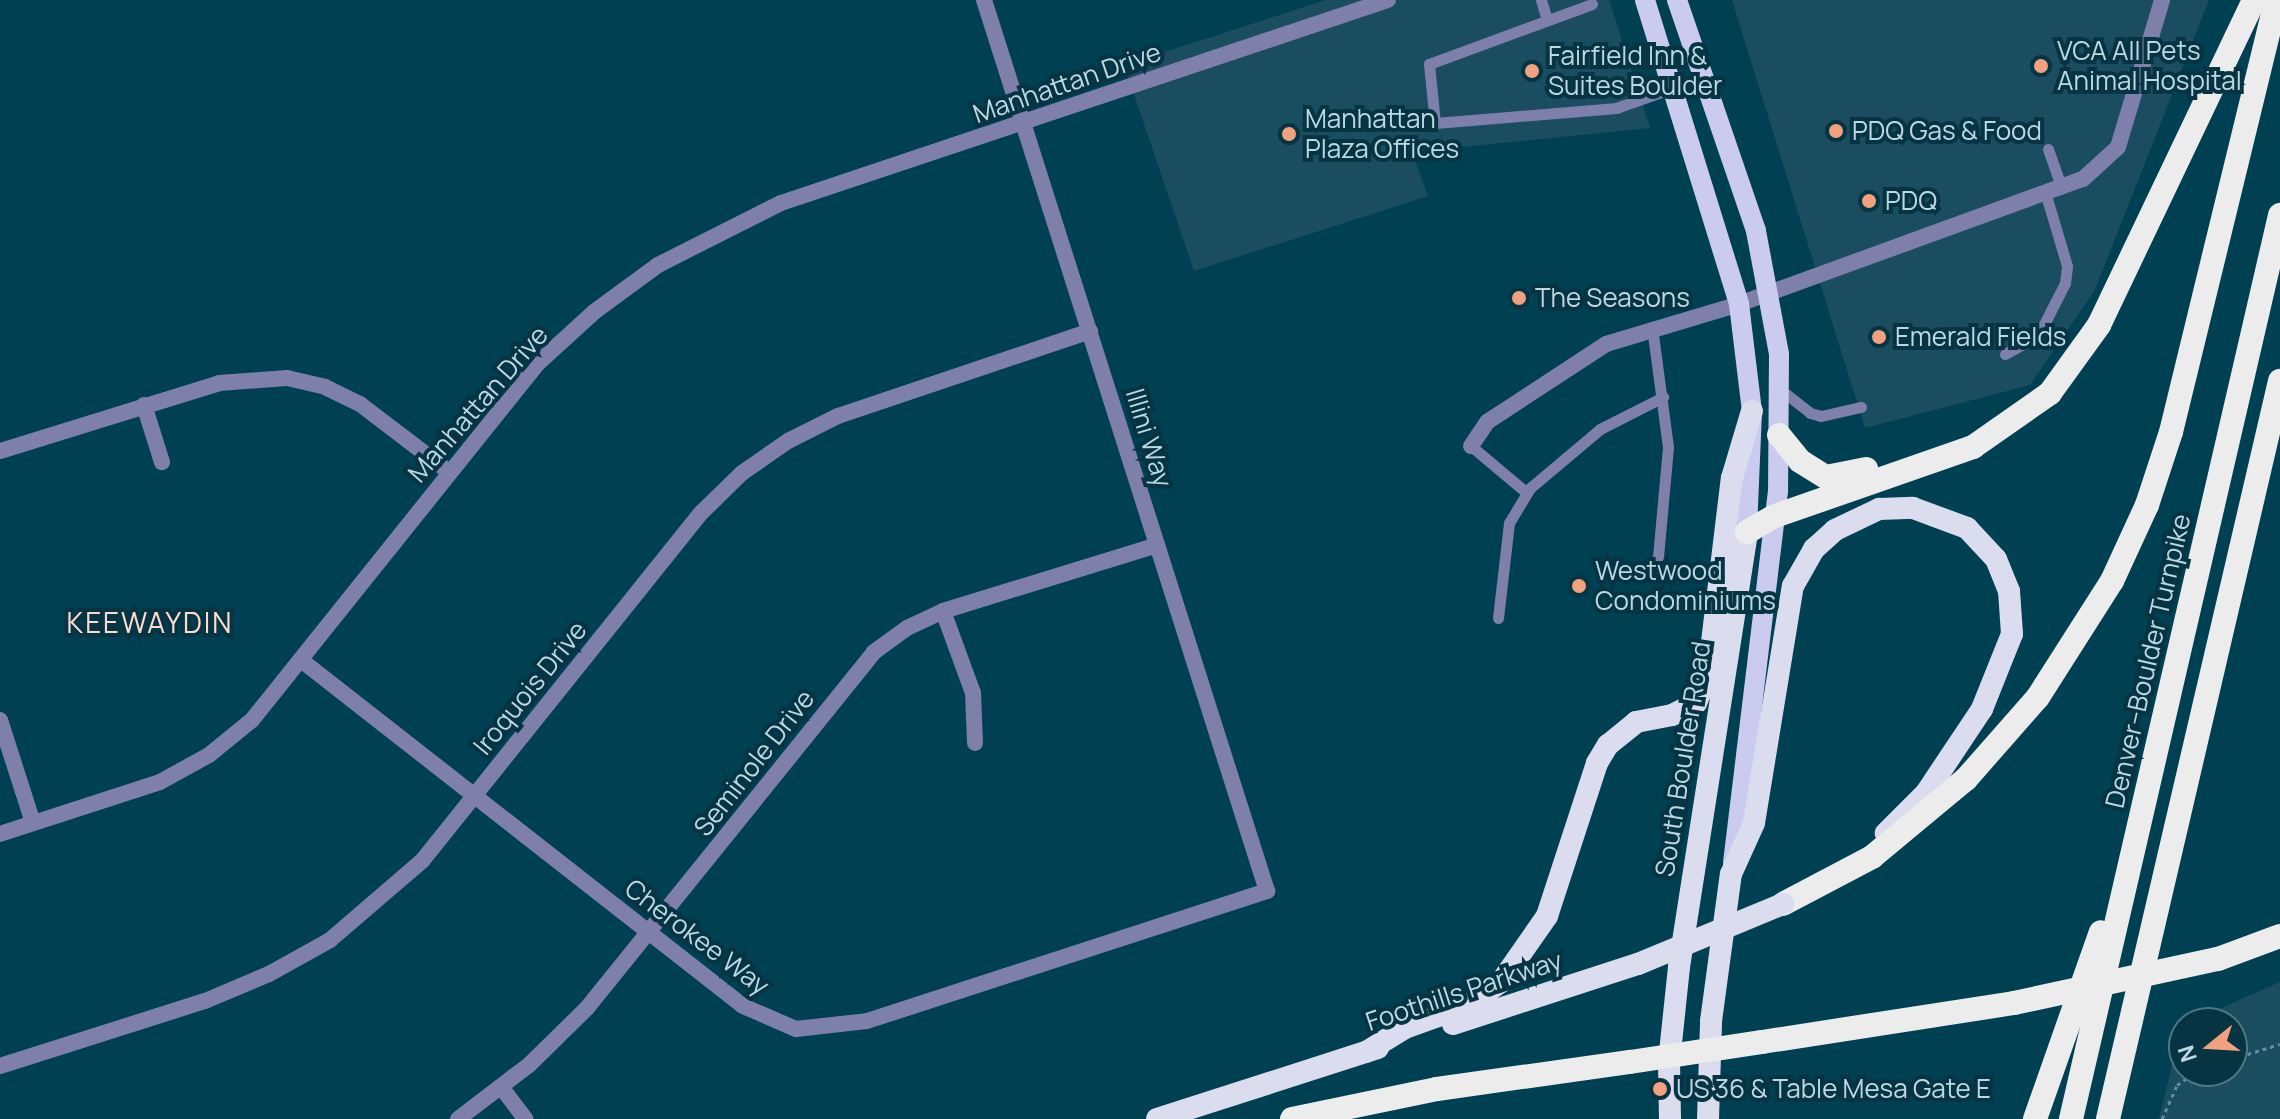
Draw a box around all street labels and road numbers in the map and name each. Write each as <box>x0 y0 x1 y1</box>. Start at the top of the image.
street label: Manhattan Drive <box>969 36 1165 130</box>
street label: Manhattan Drive <box>402 320 554 488</box>
street label: Illini Way <box>1119 385 1179 491</box>
street label: Denver–Boulder Turnpike <box>2099 511 2197 811</box>
street label: Iroquois Drive <box>467 615 593 761</box>
street label: South Boulder Road <box>1649 639 1717 879</box>
street label: Seminole Drive <box>687 684 821 842</box>
street label: Cherokee Way <box>619 873 775 1001</box>
street label: Foothills Parkway <box>1362 945 1566 1037</box>

